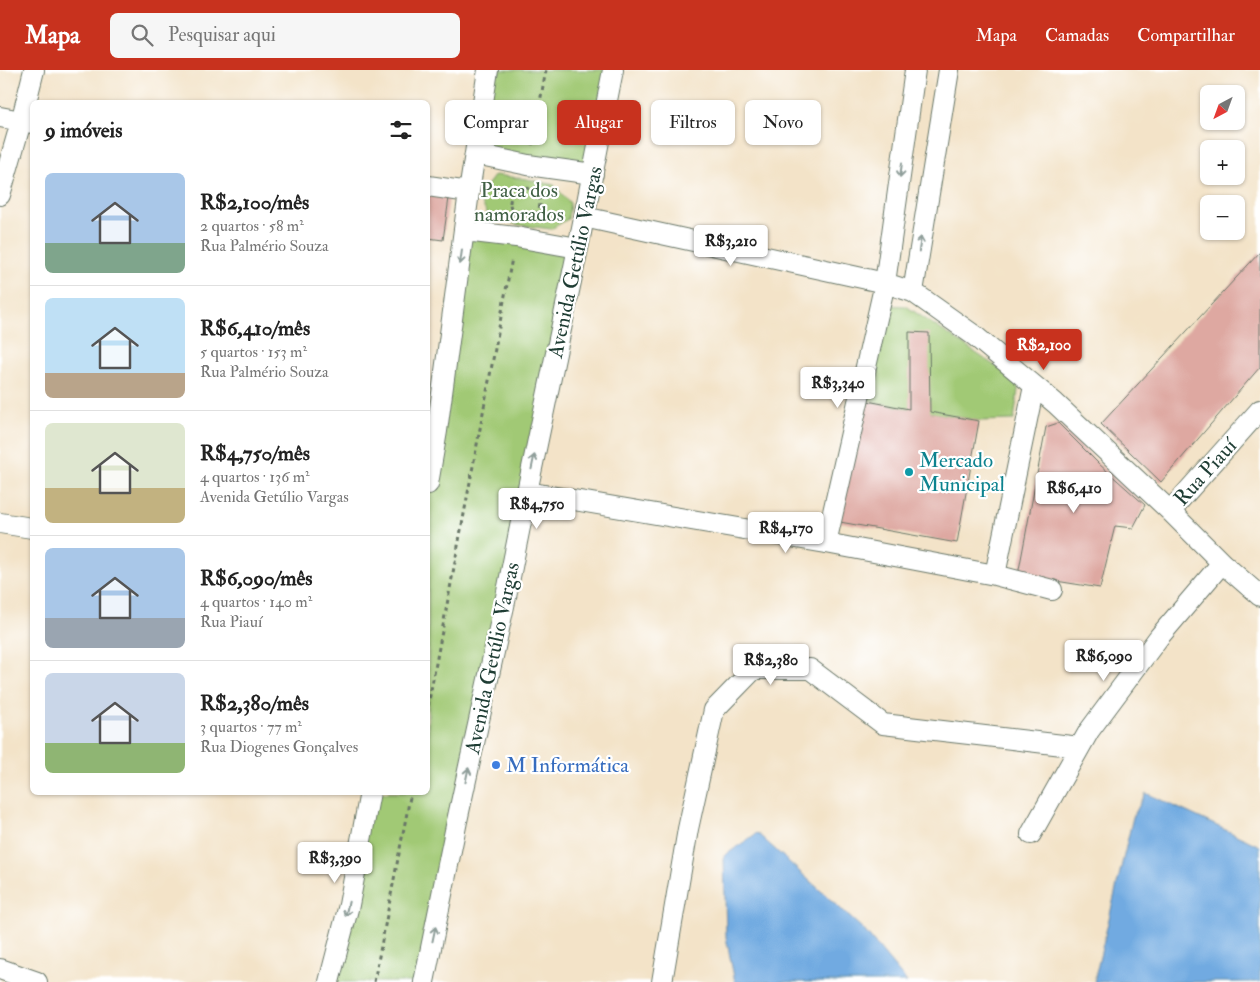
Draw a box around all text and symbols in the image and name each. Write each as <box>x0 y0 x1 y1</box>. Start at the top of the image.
search box <box>110 13 460 58</box>
text: Mapa <box>25 20 80 51</box>
icon: search <box>128 21 156 49</box>
text: Pesquisar aqui <box>168 23 276 47</box>
text: Mapa <box>976 24 1017 47</box>
text: Camadas <box>1045 24 1109 47</box>
text: Compartilhar <box>1137 24 1235 47</box>
north arrow <box>1200 85 1245 130</box>
map controls <box>1200 85 1245 240</box>
chip: Comprar <box>445 100 547 145</box>
chip: Alugar <box>557 100 641 145</box>
chip: Filtros <box>651 100 735 145</box>
chip: Novo <box>745 100 821 145</box>
icon: filters <box>387 116 415 144</box>
text: 9 imóveis <box>45 117 122 144</box>
button: + <box>1200 140 1245 185</box>
one-way arrow <box>895 162 905 178</box>
street label: Avenida Getúlio Vargas <box>542 164 609 361</box>
park label: Praca dos namorados <box>474 177 564 228</box>
text: R$2,100/mês <box>200 189 309 216</box>
icon: home <box>85 193 145 253</box>
button: − <box>1200 195 1245 240</box>
text: 2 quartos · 58 m² <box>200 216 304 236</box>
pin: R$3,210 <box>685 224 777 267</box>
text: R$3,210 <box>705 231 757 251</box>
text: Rua Palmério Souza <box>200 236 329 256</box>
one-way arrow <box>916 236 926 252</box>
one-way arrow <box>456 248 466 264</box>
text: R$6,410/mês <box>200 315 310 342</box>
icon: home <box>85 318 145 378</box>
pin: R$2,100 <box>998 328 1090 371</box>
text: R$2,100 <box>1017 335 1071 355</box>
text: 5 quartos · 153 m² <box>200 342 307 362</box>
text: Rua Palmério Souza <box>200 362 329 382</box>
pin: R$3,340 <box>792 366 884 409</box>
text: R$3,340 <box>811 373 865 393</box>
street label: Rua Piauí <box>1168 432 1244 512</box>
text: R$4,750/mês <box>200 440 310 467</box>
icon: home <box>85 443 145 503</box>
place label: Mercado Municipal <box>919 447 1005 498</box>
one-way arrow <box>529 455 538 471</box>
marker: Mercado Municipal <box>903 466 915 478</box>
text: 4 quartos · 136 m² <box>200 467 310 487</box>
pin: R$6,410 <box>1028 472 1120 514</box>
text: R$6,410 <box>1046 478 1102 498</box>
text: Avenida Getúlio Vargas <box>200 487 349 507</box>
pin: R$4,750 <box>491 488 583 530</box>
text: R$4,750 <box>509 494 565 514</box>
pin: R$4,170 <box>740 512 832 554</box>
text: R$4,170 <box>759 518 813 538</box>
street label: Avenida Getúlio Vargas <box>459 560 526 757</box>
text: R$6,090/mês <box>200 565 312 592</box>
icon: home <box>85 568 145 628</box>
text: 4 quartos · 140 m² <box>200 592 312 612</box>
text: Rua Piauí <box>200 612 262 632</box>
pin: R$6,090 <box>1058 640 1150 682</box>
pin: R$2,380 <box>725 644 817 686</box>
text: R$6,090 <box>1076 646 1132 666</box>
text: R$2,380 <box>744 650 798 670</box>
text: R$2,380/mês <box>200 690 309 717</box>
icon: home <box>85 693 145 753</box>
text: 3 quartos · 77 m² <box>200 717 302 737</box>
text: Rua Diogenes Gonçalves <box>200 737 358 757</box>
place label: M Informática <box>506 752 629 779</box>
marker: M Informática <box>490 759 502 771</box>
one-way arrow <box>463 768 472 784</box>
pin: R$3,390 <box>289 842 381 884</box>
text: R$3,390 <box>309 848 362 868</box>
one-way arrow <box>342 900 351 916</box>
one-way arrow <box>429 927 439 943</box>

